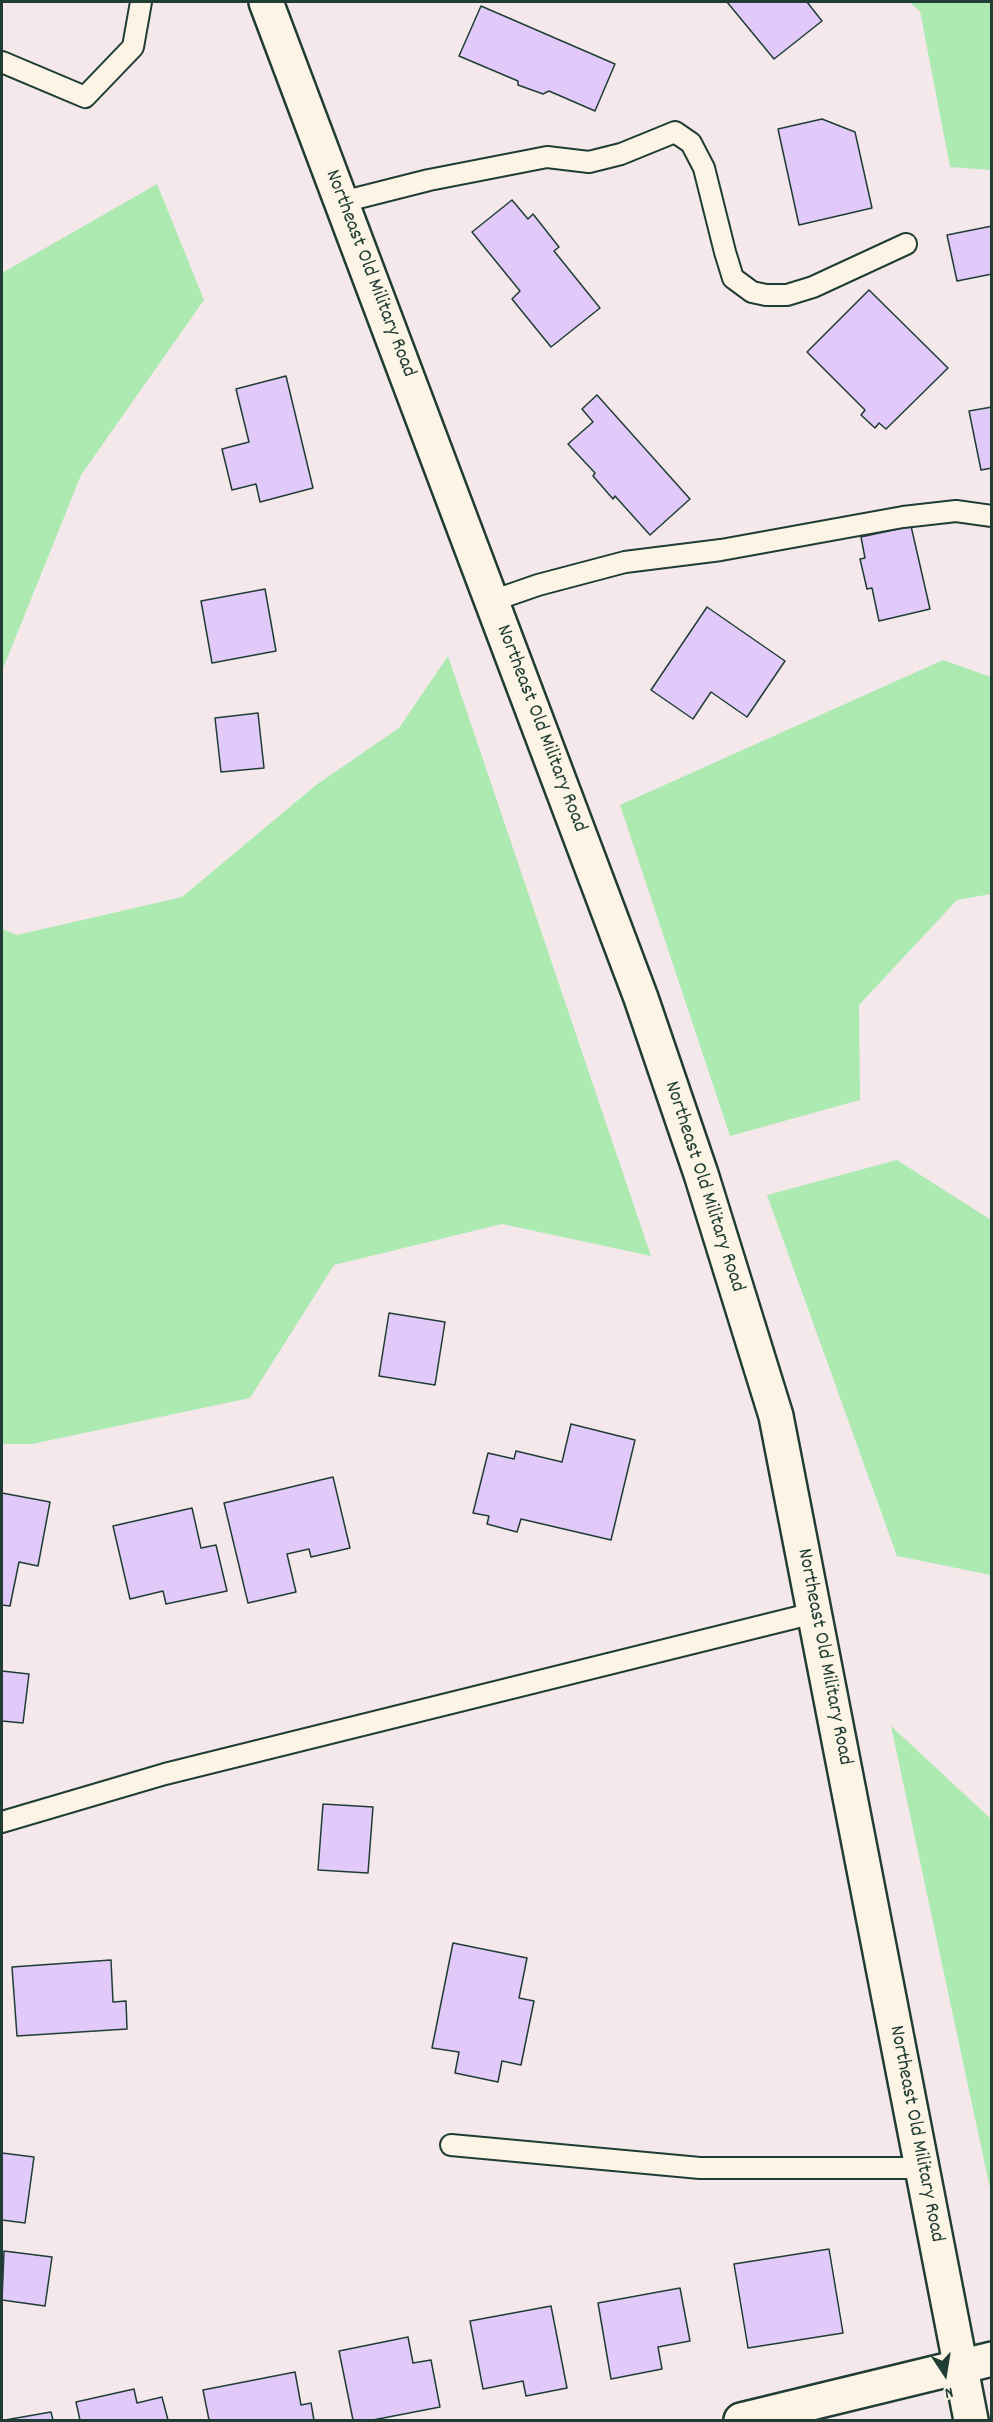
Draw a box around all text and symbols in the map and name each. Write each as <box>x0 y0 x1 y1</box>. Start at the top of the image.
street label: Northeast Old Military Road <box>318 167 420 381</box>
street label: Northeast Old Military Road <box>489 622 591 836</box>
street label: Northeast Old Military Road <box>657 1078 749 1296</box>
street label: Northeast Old Military Road <box>790 1547 856 1767</box>
street label: Northeast Old Military Road <box>882 2024 948 2244</box>
north arrow <box>915 2344 975 2404</box>
text: N <box>943 2380 955 2404</box>

